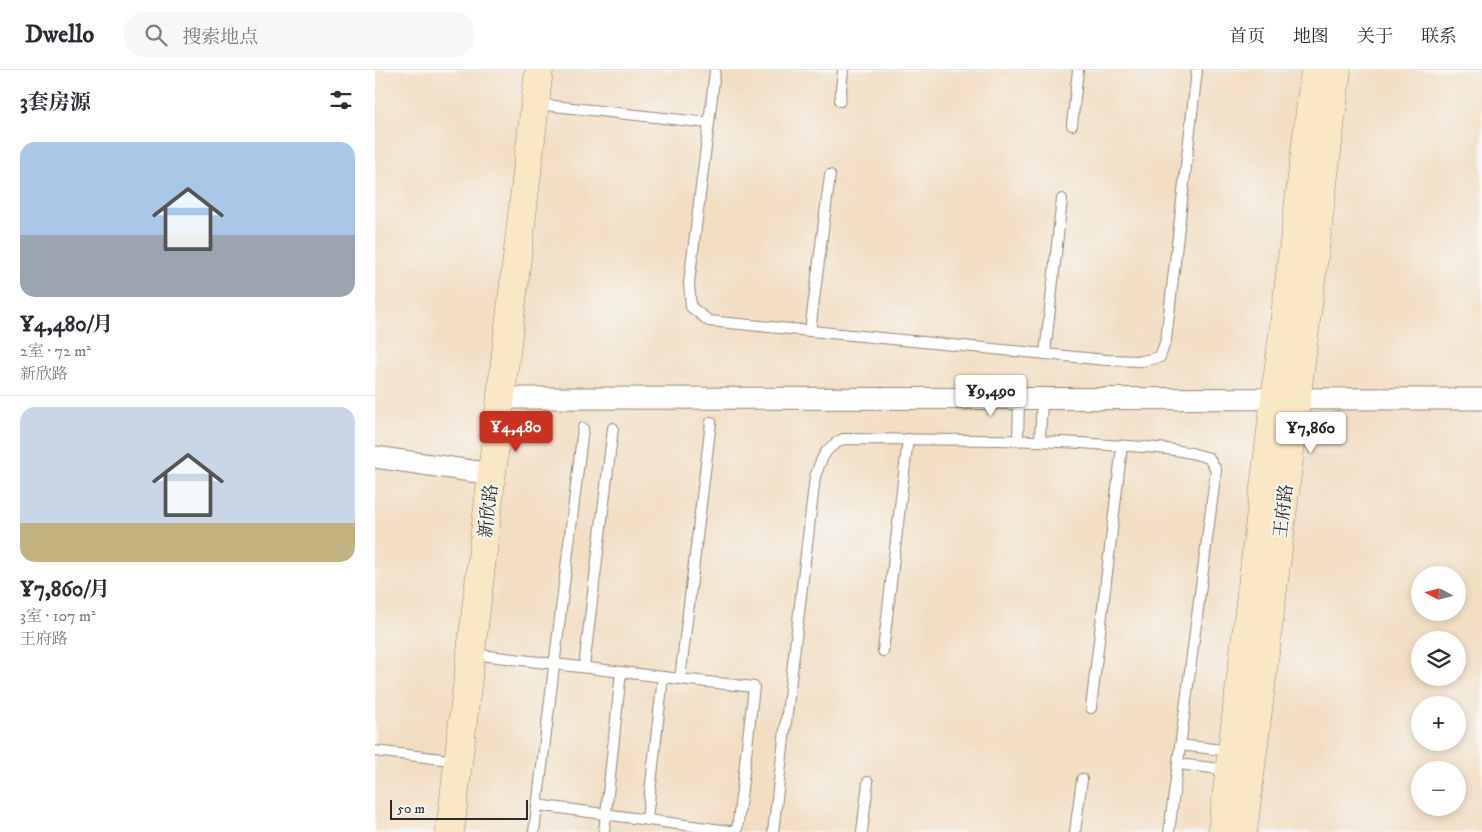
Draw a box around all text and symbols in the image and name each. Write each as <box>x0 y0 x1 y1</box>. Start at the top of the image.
search box <box>124 12 474 57</box>
text: Dwello <box>25 20 94 50</box>
icon: search <box>142 21 170 49</box>
text: 搜索地点 <box>182 26 258 49</box>
text: 首页 <box>1229 26 1265 48</box>
text: 地图 <box>1293 26 1329 48</box>
text: 关于 <box>1357 26 1393 48</box>
text: 联系 <box>1421 26 1457 48</box>
icon: filters <box>327 86 355 114</box>
text: 3套房源 <box>20 90 91 116</box>
icon: home <box>143 174 233 264</box>
text: ¥4,480/月 <box>20 312 113 338</box>
text: 2室 · 72 m² <box>20 341 91 361</box>
text: 新欣路 <box>20 364 68 384</box>
pin: ¥9,490 <box>950 374 1032 417</box>
text: ¥9,490 <box>966 381 1016 401</box>
pin: ¥4,480 <box>475 410 557 453</box>
pin: ¥7,860 <box>1270 412 1352 454</box>
text: ¥4,480 <box>491 417 541 437</box>
text: ¥7,860 <box>1287 418 1335 438</box>
icon: home <box>143 440 233 530</box>
street label: 新欣路 <box>475 483 503 539</box>
street label: 王府路 <box>1270 483 1298 539</box>
north arrow <box>1411 566 1466 621</box>
map controls <box>1411 566 1466 816</box>
text: ¥7,860/月 <box>20 577 110 603</box>
text: 3室 · 107 m² <box>20 606 96 626</box>
text: 王府路 <box>20 629 68 649</box>
button: layers <box>1411 631 1466 686</box>
button: + <box>1411 696 1466 751</box>
button: − <box>1411 761 1466 816</box>
scale bar <box>390 797 527 820</box>
text: 50 m <box>397 800 425 818</box>

